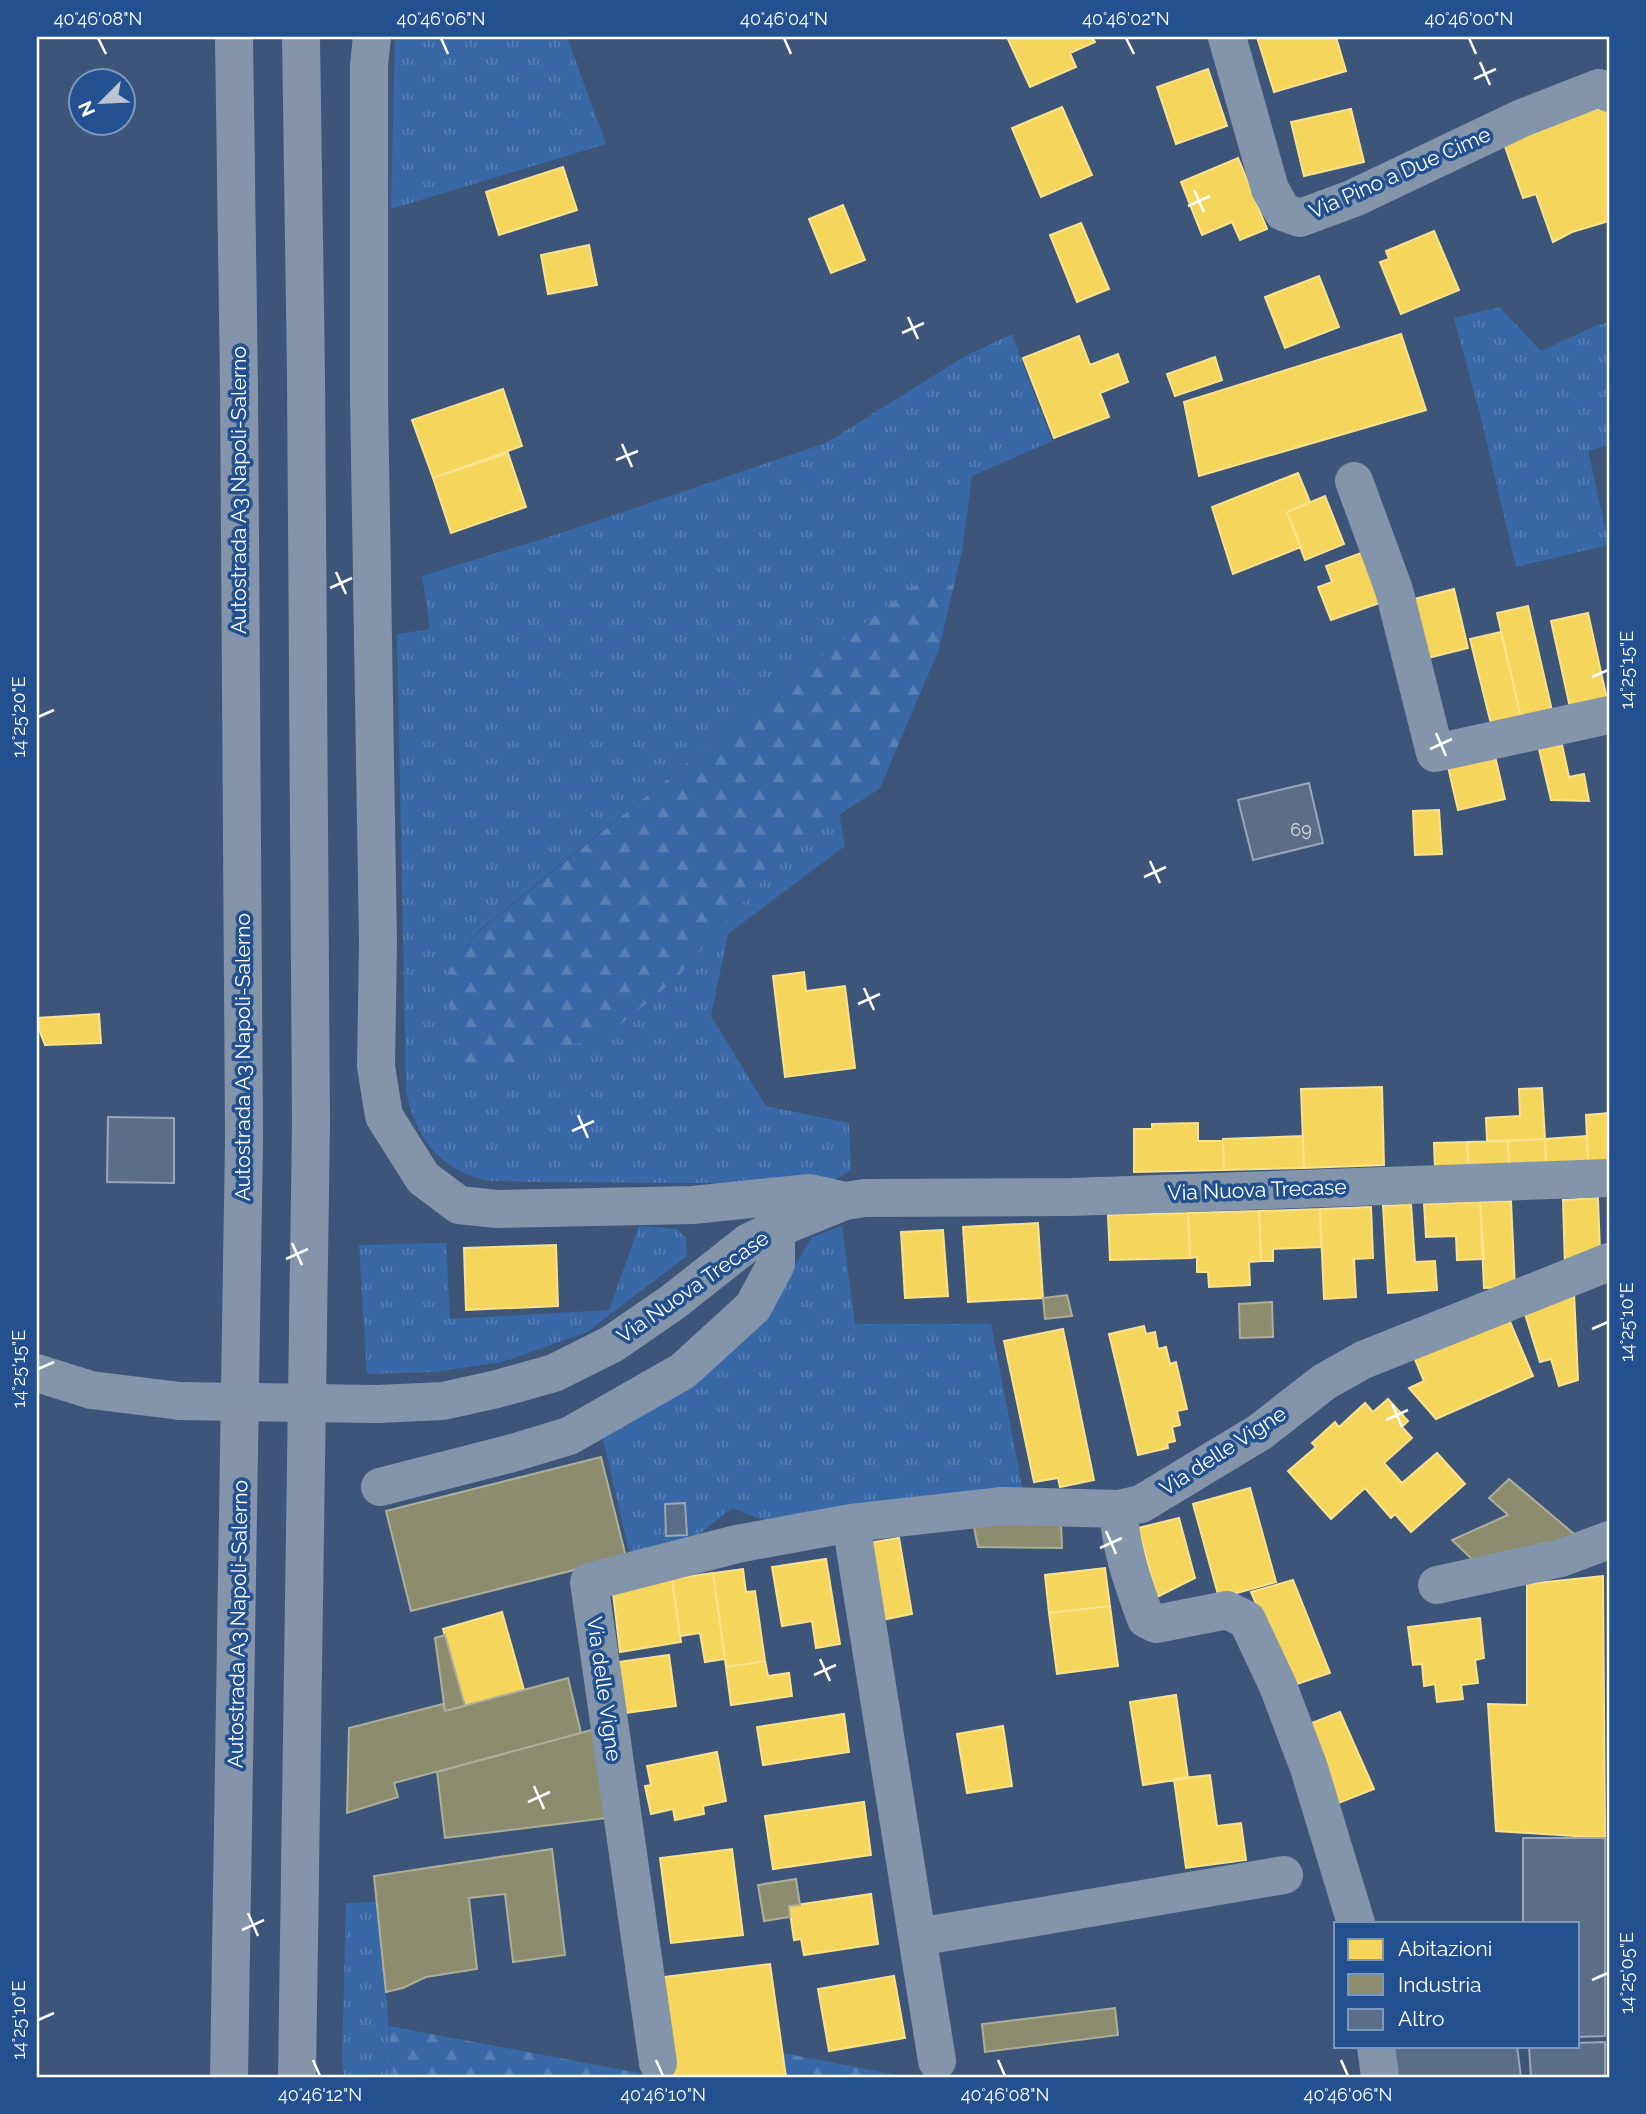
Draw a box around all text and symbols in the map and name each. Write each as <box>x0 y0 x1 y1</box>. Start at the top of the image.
text: 40°46'08"N <box>54 8 142 29</box>
text: 40°46'06"N <box>397 8 485 29</box>
text: 40°46'04"N <box>740 8 828 29</box>
text: 40°46'02"N <box>1082 8 1170 29</box>
text: 40°46'00"N <box>1425 8 1513 29</box>
north arrow <box>66 66 136 136</box>
text: N <box>73 98 99 120</box>
street label: Via Pino a Due Cime <box>1305 121 1494 224</box>
street label: Autostrada A3 Napoli-Salerno <box>226 346 251 634</box>
text: 14°25'15"E <box>1616 631 1637 709</box>
text: 14°25'20"E <box>8 676 29 758</box>
house number: 69 <box>1290 819 1312 840</box>
street label: Autostrada A3 Napoli-Salerno <box>230 913 255 1201</box>
street label: Via Nuova Trecase <box>1167 1174 1347 1205</box>
street label: Via Nuova Trecase <box>612 1225 773 1348</box>
text: 14°25'10"E <box>1616 1282 1637 1362</box>
text: 14°25'15"E <box>8 1330 29 1408</box>
street label: Via delle Vigne <box>1155 1400 1291 1501</box>
street label: Autostrada A3 Napoli-Salerno <box>222 1480 253 1768</box>
street label: Via delle Vigne <box>582 1615 627 1763</box>
legend <box>1334 1922 1580 2048</box>
text: 14°25'05"E <box>1616 1932 1637 2014</box>
text: Abitazioni <box>1398 1936 1492 1961</box>
text: Industria <box>1398 1972 1482 1997</box>
text: 14°25'10"E <box>8 1980 29 2060</box>
text: Altro <box>1398 2006 1444 2031</box>
text: 40°46'12"N <box>278 2084 362 2105</box>
text: 40°46'10"N <box>620 2084 706 2105</box>
text: 40°46'08"N <box>961 2084 1049 2105</box>
text: 40°46'06"N <box>1304 2084 1392 2105</box>

